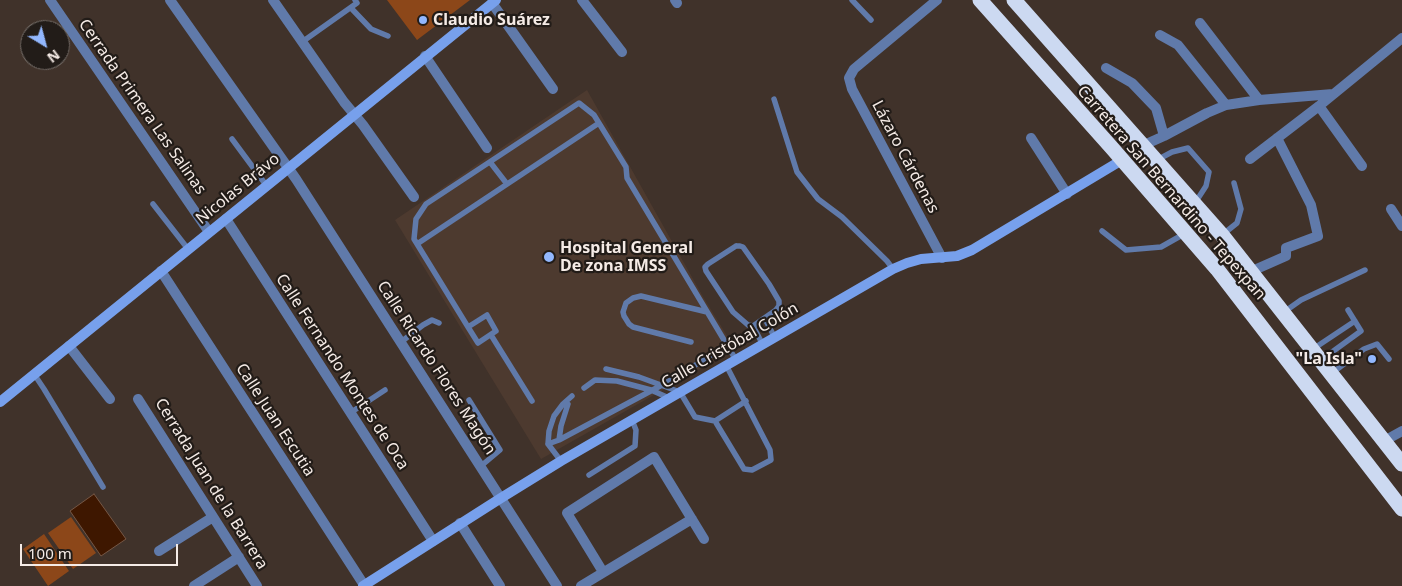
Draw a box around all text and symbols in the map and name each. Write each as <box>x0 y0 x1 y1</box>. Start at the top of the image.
place label: Claudio Suárez <box>433 10 550 30</box>
marker: Claudio Suárez <box>417 14 429 26</box>
street label: Cerrada Primera Las Salinas <box>74 16 210 198</box>
north arrow <box>20 20 70 70</box>
text: N <box>43 46 64 68</box>
street label: Carretera San Bernardino - Tepexpan <box>1073 82 1269 304</box>
street label: Lázaro Cárdenas <box>867 97 943 217</box>
street label: Nicolas Brávo <box>192 149 284 229</box>
place label: Hospital General De zona IMSS <box>560 238 693 276</box>
marker: Hospital General De zona IMSS <box>542 250 556 264</box>
street label: Calle Fernando Montes de Oca <box>271 270 413 474</box>
street label: Calle Ricardo Flores Magón <box>373 277 499 459</box>
street label: Calle Cristóbal Colón <box>658 299 802 393</box>
place label: "La Isla" <box>1296 349 1362 369</box>
marker: "La Isla" <box>1366 353 1378 365</box>
street label: Calle Juan Escutia <box>231 360 319 480</box>
street label: Cerrada Juan de la Barrera <box>150 395 272 573</box>
scale bar <box>22 534 180 566</box>
text: 100 m <box>28 543 72 563</box>

